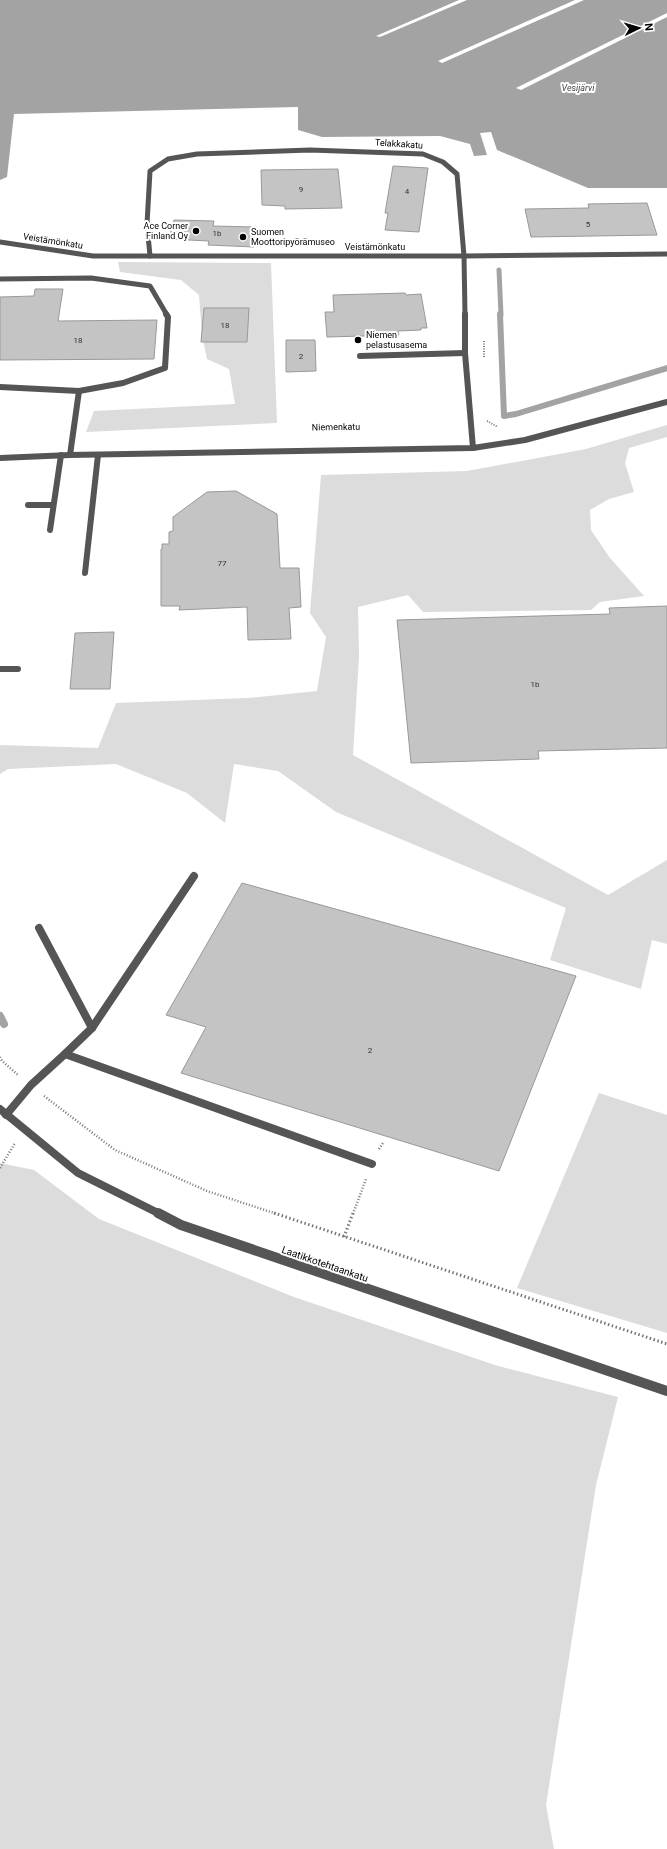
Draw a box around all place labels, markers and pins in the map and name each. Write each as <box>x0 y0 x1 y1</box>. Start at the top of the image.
place label: Ace Corner Finland Oy <box>144 221 189 241</box>
marker: Ace Corner Finland Oy <box>191 226 201 236</box>
place label: Suomen Moottoripyörämuseo <box>251 227 335 247</box>
marker: Suomen Moottoripyörämuseo <box>238 232 248 242</box>
place label: Niemen pelastusasema <box>366 330 427 350</box>
marker: Niemen pelastusasema <box>353 335 363 345</box>

